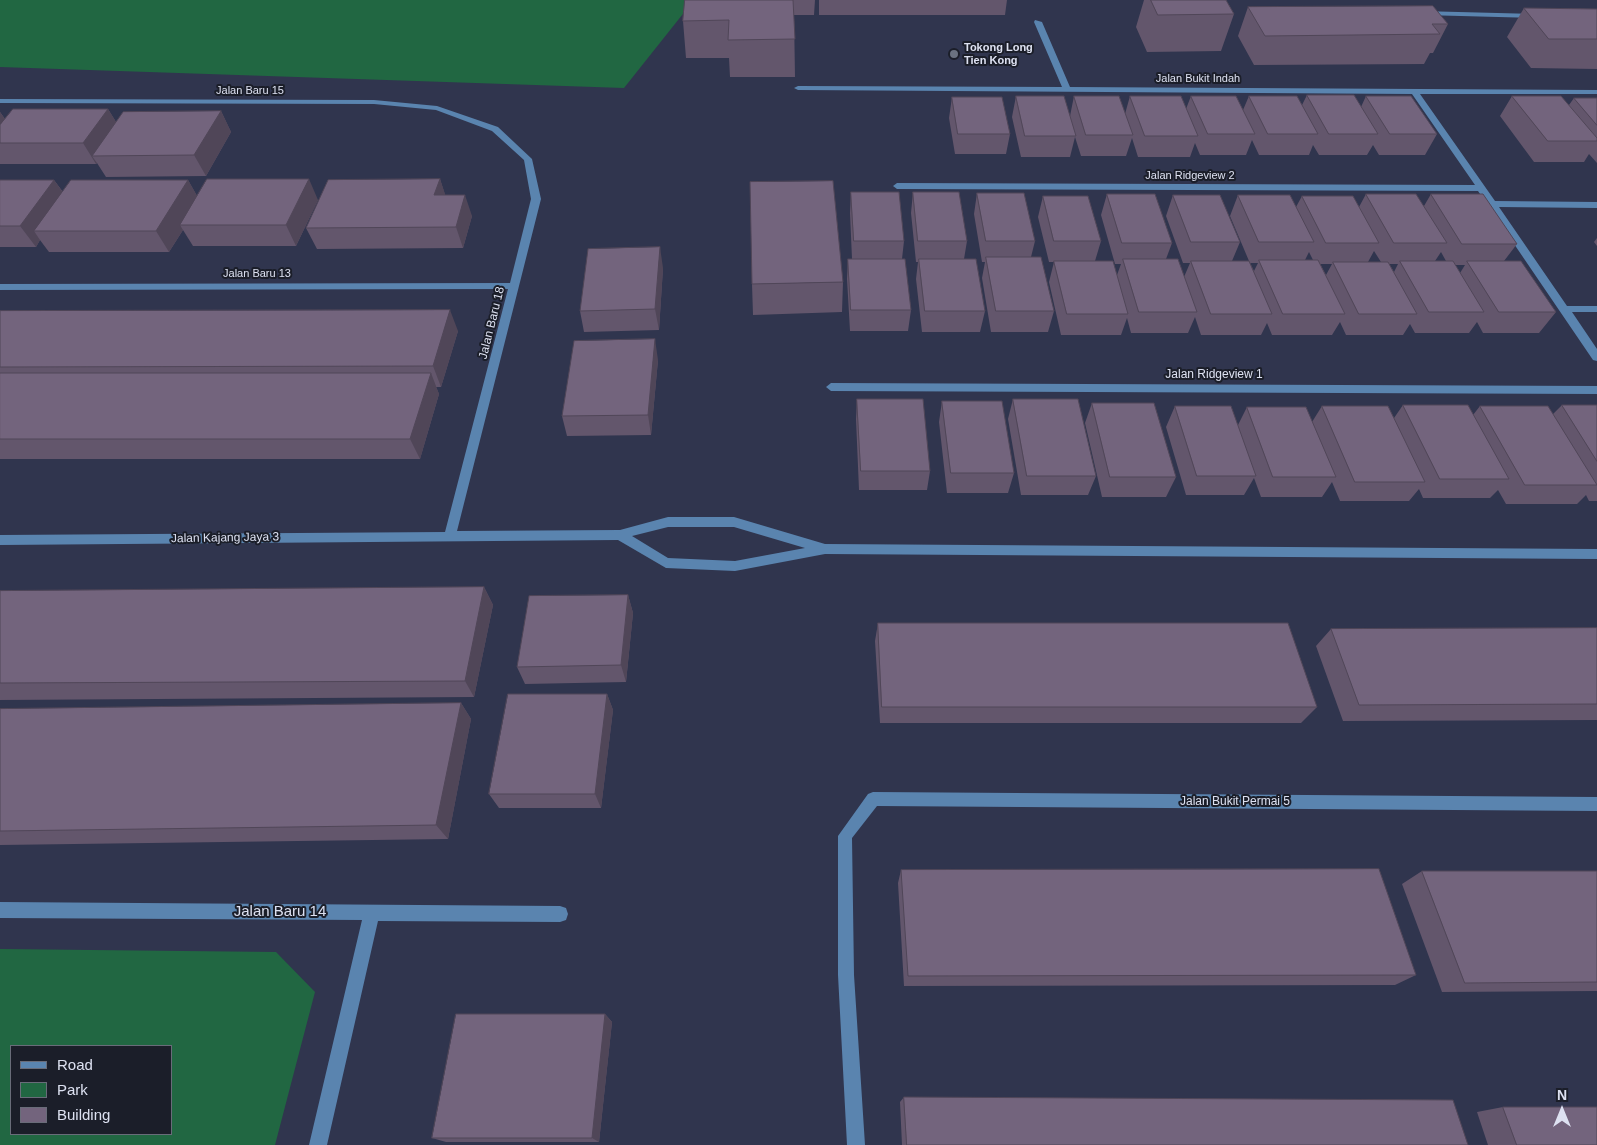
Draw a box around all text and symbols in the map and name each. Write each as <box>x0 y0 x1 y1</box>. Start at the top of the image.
place label: Tokong Long Tien Kong <box>964 41 1033 67</box>
marker: Tokong Long Tien Kong <box>948 48 960 60</box>
street label: Jalan Bukit Indah <box>1156 72 1240 86</box>
street label: Jalan Baru 15 <box>216 84 284 98</box>
street label: Jalan Ridgeview 2 <box>1145 169 1235 183</box>
street label: Jalan Baru 13 <box>223 267 291 281</box>
street label: Jalan Baru 18 <box>476 285 508 361</box>
street label: Jalan Ridgeview 1 <box>1165 368 1263 382</box>
street label: Jalan Kajang Jaya 3 <box>171 530 279 546</box>
street label: Jalan Bukit Permai 5 <box>1180 795 1290 809</box>
street label: Jalan Baru 14 <box>234 903 326 921</box>
legend <box>10 1045 172 1135</box>
text: Road <box>57 1056 93 1073</box>
text: Park <box>57 1081 88 1098</box>
north arrow <box>1537 1085 1587 1135</box>
text: N <box>1557 1087 1567 1103</box>
text: Building <box>57 1106 110 1123</box>

